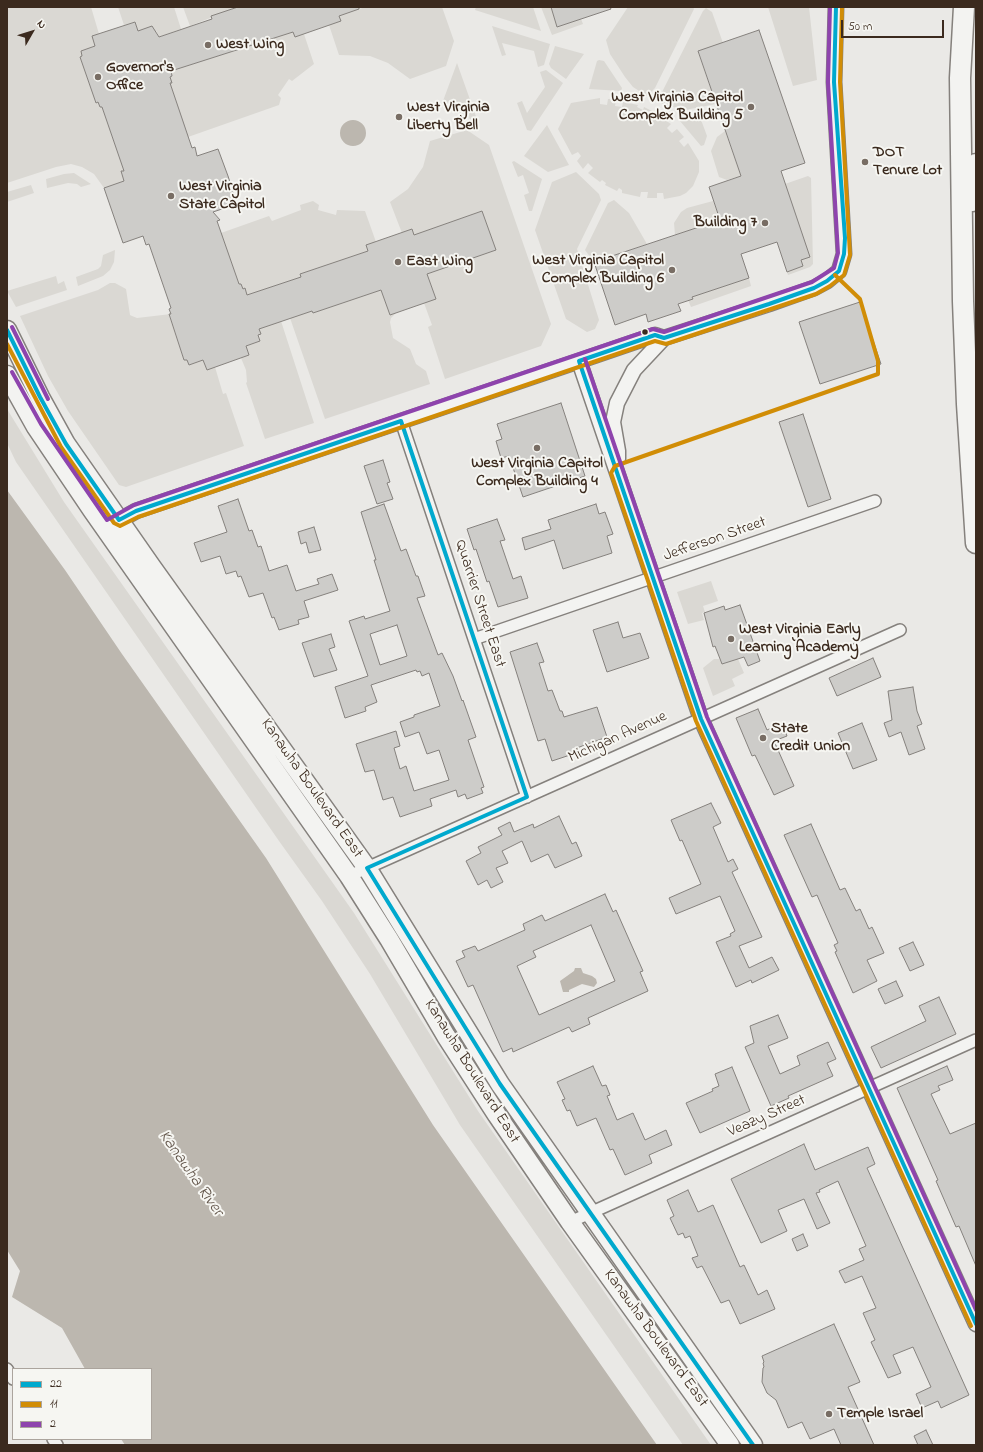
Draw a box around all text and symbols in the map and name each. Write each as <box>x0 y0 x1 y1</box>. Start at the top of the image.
north arrow <box>12 12 52 52</box>
scale bar <box>843 12 946 38</box>
text: N <box>33 17 50 32</box>
text: 50 m <box>848 18 872 36</box>
place label: West Wing <box>216 35 284 55</box>
marker: West Wing <box>203 40 213 50</box>
place label: Governor's Office <box>106 58 174 96</box>
marker: Governor's Office <box>93 72 103 82</box>
place label: West Virginia Capitol Complex Building 5 <box>611 88 743 126</box>
place label: West Virginia Liberty Bell <box>407 98 490 136</box>
marker: West Virginia Capitol Complex Building 5 <box>746 102 756 112</box>
marker: West Virginia Liberty Bell <box>394 112 404 122</box>
place label: DOT Tenure Lot <box>873 143 942 181</box>
marker: DOT Tenure Lot <box>860 157 870 167</box>
place label: West Virginia State Capitol <box>179 177 265 215</box>
marker: West Virginia State Capitol <box>166 191 176 201</box>
place label: Building 7 <box>694 213 757 233</box>
marker: Building 7 <box>760 218 770 228</box>
place label: West Virginia Capitol Complex Building 6 <box>532 251 664 289</box>
place label: East Wing <box>406 252 473 272</box>
marker: East Wing <box>393 257 403 267</box>
marker: West Virginia Capitol Complex Building 6 <box>667 265 677 275</box>
unlabelled marker <box>640 327 650 337</box>
marker: West Virginia Capitol Complex Building 4 <box>532 443 542 453</box>
place label: West Virginia Capitol Complex Building 4 <box>471 454 603 492</box>
street label: Jefferson Street <box>661 513 769 567</box>
street label: Quarrier Street East <box>449 538 509 670</box>
place label: West Virginia Early Learning Academy <box>739 620 861 658</box>
marker: West Virginia Early Learning Academy <box>726 634 736 644</box>
street label: Michigan Avenue <box>566 708 670 768</box>
street label: Kanawha Boulevard East <box>256 715 366 863</box>
place label: State Credit Union <box>771 719 850 757</box>
marker: State Credit Union <box>758 733 768 743</box>
street label: Kanawha Boulevard East <box>419 997 523 1147</box>
street label: Veazy Street <box>725 1091 809 1143</box>
water label: Kanawha River <box>153 1127 227 1221</box>
street label: Kanawha Boulevard East <box>598 1266 712 1412</box>
legend <box>12 1368 152 1440</box>
text: 22 <box>50 1375 62 1393</box>
text: 11 <box>50 1395 58 1413</box>
place label: Temple Israel <box>837 1404 923 1424</box>
marker: Temple Israel <box>824 1409 834 1419</box>
text: 2 <box>50 1415 56 1433</box>

